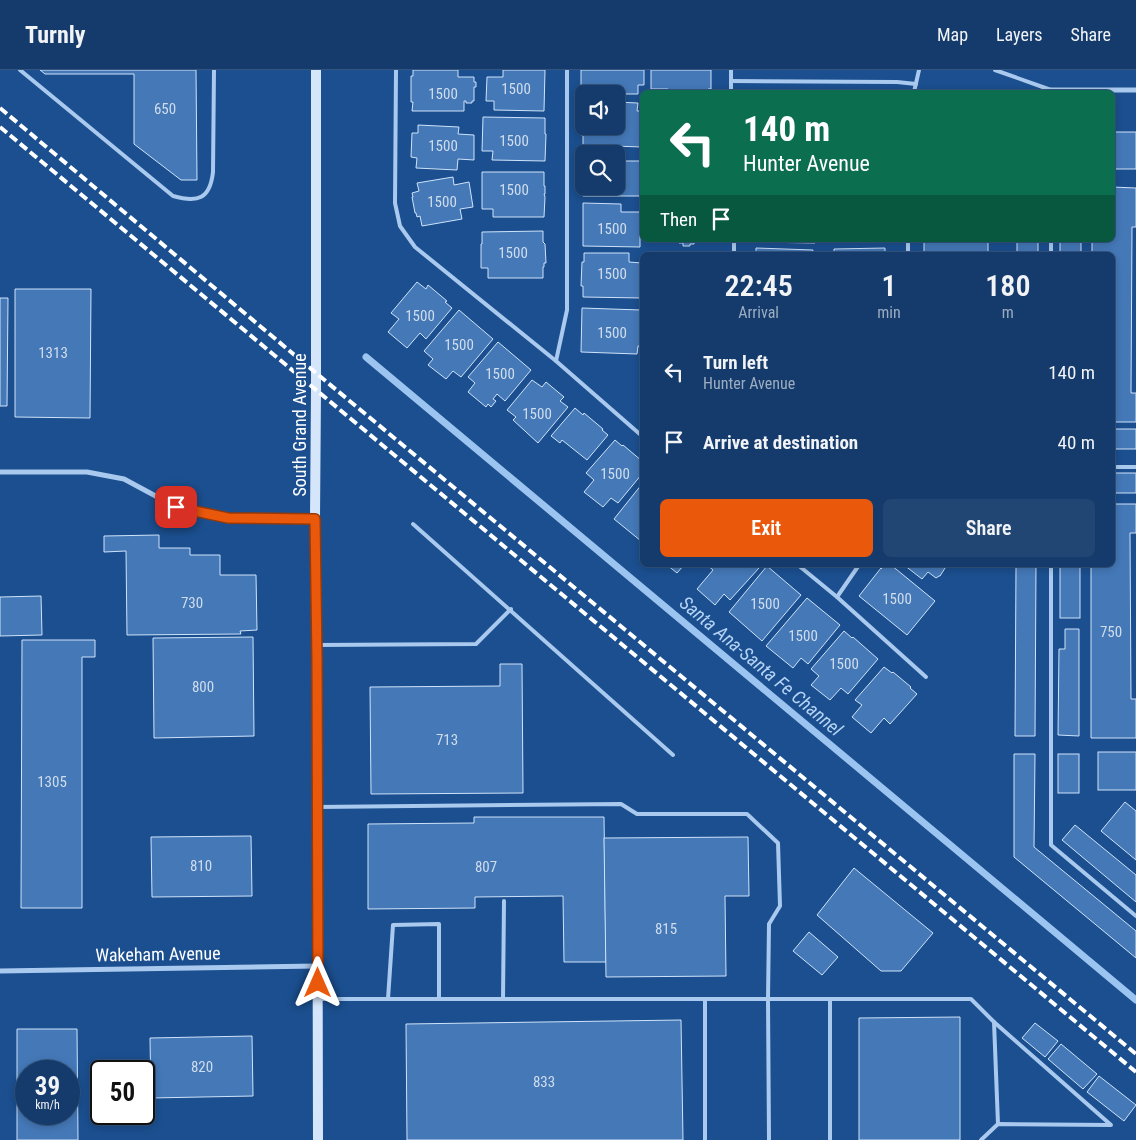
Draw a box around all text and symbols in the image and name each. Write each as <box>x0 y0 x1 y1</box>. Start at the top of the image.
text: Turnly <box>25 21 86 49</box>
text: Map <box>937 24 968 45</box>
text: Layers <box>996 24 1043 45</box>
text: Share <box>1071 24 1111 45</box>
house number: 1500 <box>501 80 531 98</box>
house number: 1500 <box>428 85 458 103</box>
map controls <box>575 85 625 195</box>
button: sound <box>575 85 625 135</box>
house number: 650 <box>154 100 176 118</box>
text: 140 m <box>743 109 830 150</box>
icon: left <box>660 110 725 175</box>
house number: 1500 <box>499 132 529 150</box>
house number: 1500 <box>428 137 458 155</box>
button: search <box>575 145 625 195</box>
text: Hunter Avenue <box>743 151 870 176</box>
house number: 1500 <box>499 181 529 199</box>
house number: 1500 <box>427 193 457 211</box>
icon: arrive <box>707 205 735 233</box>
text: Then <box>660 208 697 231</box>
house number: 1500 <box>597 220 627 238</box>
house number: 1500 <box>498 244 528 262</box>
house number: 1500 <box>597 265 627 283</box>
text: 22:45 <box>724 268 793 303</box>
text: 1 <box>881 268 897 303</box>
text: 180 <box>985 268 1030 303</box>
text: Arrival <box>738 303 779 322</box>
text: min <box>877 303 901 322</box>
text: m <box>1002 303 1014 322</box>
house number: 1500 <box>405 307 435 325</box>
house number: 1500 <box>597 324 627 342</box>
house number: 1500 <box>444 336 474 354</box>
house number: 1313 <box>38 344 68 362</box>
text: Turn left <box>703 351 768 374</box>
street label: South Grand Avenue <box>289 353 310 497</box>
icon: left <box>660 358 688 386</box>
text: 140 m <box>1048 361 1095 384</box>
house number: 1500 <box>485 365 515 383</box>
text: Hunter Avenue <box>703 374 795 393</box>
house number: 1500 <box>522 405 552 423</box>
icon: arrive <box>660 428 688 456</box>
text: Arrive at destination <box>703 431 858 454</box>
text: 40 m <box>1058 431 1095 454</box>
house number: 1500 <box>600 465 630 483</box>
pin <box>155 486 197 528</box>
icon: arrive <box>162 493 190 521</box>
button: Exit <box>660 499 873 557</box>
button: Share <box>883 499 1095 557</box>
house number: 1500 <box>882 590 912 608</box>
water label: Santa Ana-Santa Fe Channel <box>675 591 848 741</box>
house number: 730 <box>181 594 203 612</box>
house number: 1500 <box>750 595 780 613</box>
house number: 750 <box>1100 623 1122 641</box>
house number: 1500 <box>788 627 818 645</box>
house number: 1500 <box>829 655 859 673</box>
house number: 800 <box>192 678 214 696</box>
house number: 713 <box>436 731 458 749</box>
house number: 1305 <box>37 773 67 791</box>
house number: 810 <box>190 857 212 875</box>
house number: 807 <box>475 858 497 876</box>
house number: 815 <box>655 920 677 938</box>
street label: Wakeham Avenue <box>95 942 221 966</box>
position arrow <box>291 956 343 1008</box>
house number: 820 <box>191 1058 213 1076</box>
speed limit sign: 50 <box>90 1060 155 1125</box>
text: 39 <box>35 1072 60 1101</box>
house number: 833 <box>533 1073 555 1091</box>
text: km/h <box>35 1098 60 1112</box>

